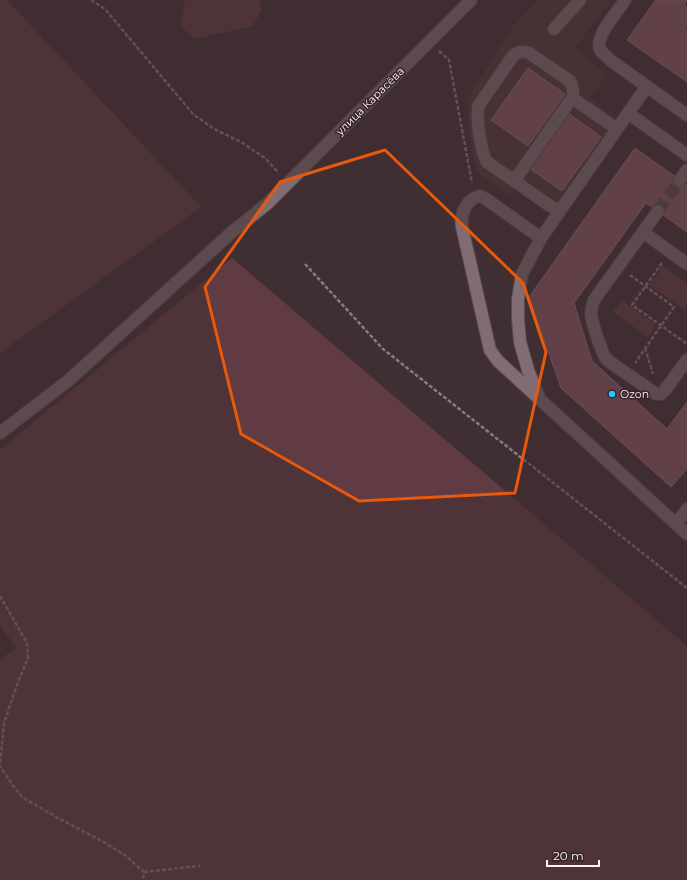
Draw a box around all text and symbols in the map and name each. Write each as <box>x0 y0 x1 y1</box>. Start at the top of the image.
street label: улица Карасёва <box>332 64 407 139</box>
place label: Ozon <box>620 387 649 401</box>
marker: Ozon <box>607 389 617 399</box>
scale bar <box>547 842 599 868</box>
text: 20 m <box>553 848 584 863</box>

